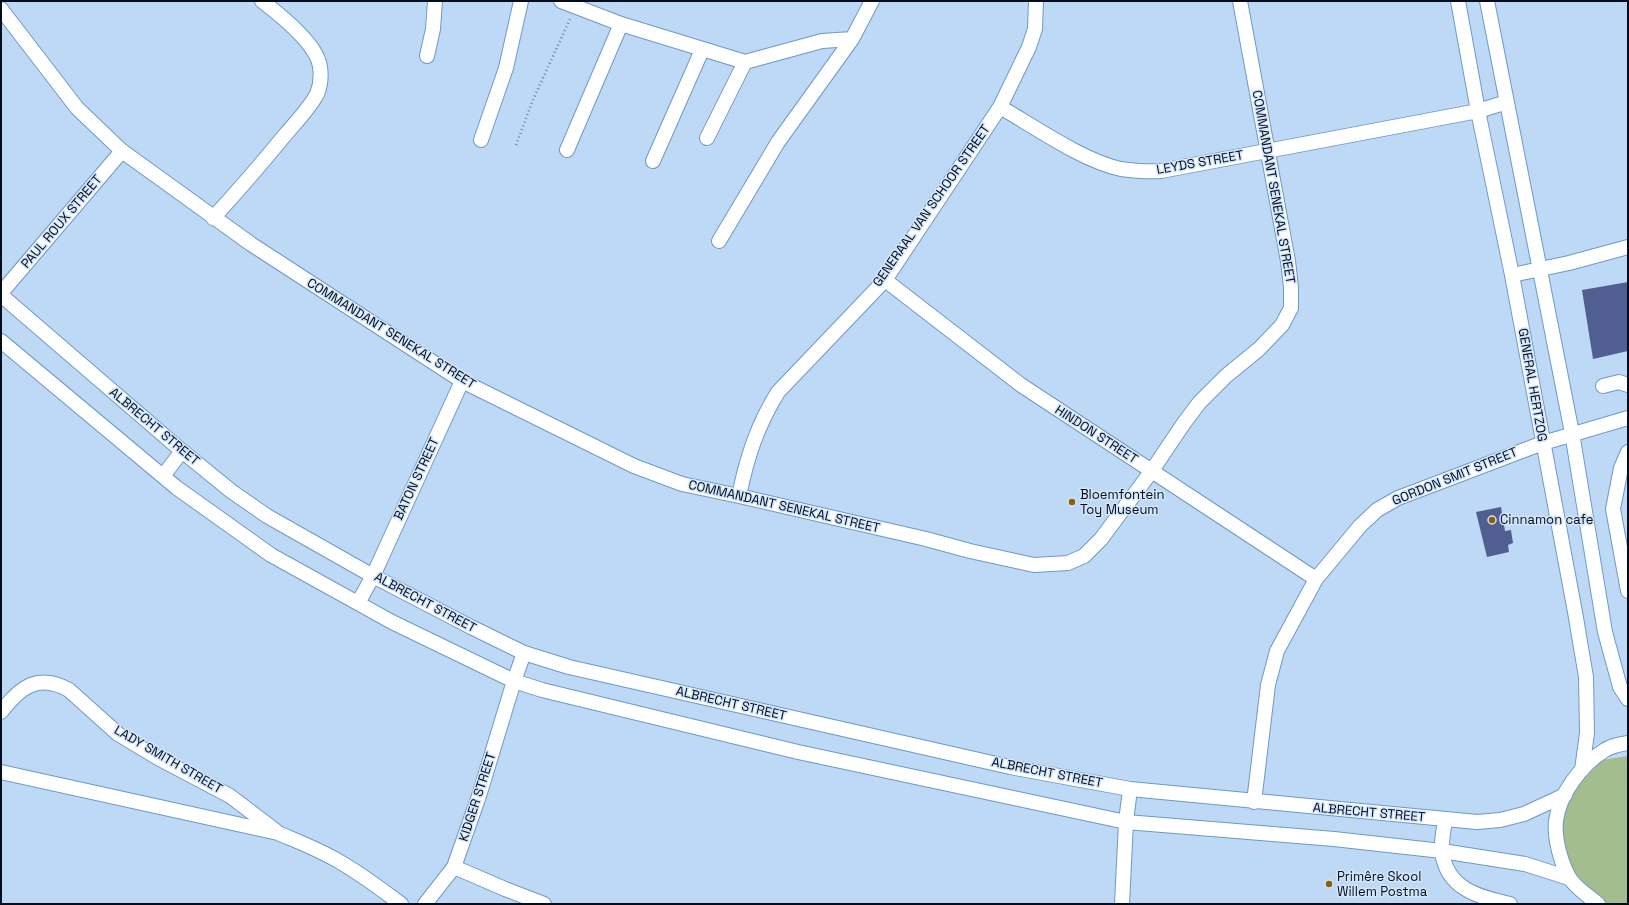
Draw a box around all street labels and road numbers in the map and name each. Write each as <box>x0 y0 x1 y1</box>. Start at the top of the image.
street label: COMMANDANT SENEKAL STREET <box>1248 89 1298 285</box>
street label: GENERAAL VAN SCHOOR STREET <box>870 122 994 290</box>
street label: LEYDS STREET <box>1155 148 1245 178</box>
street label: PAUL ROUX STREET <box>18 172 106 272</box>
street label: COMMANDANT SENEKAL STREET <box>304 275 478 393</box>
street label: GENERAL HERTZOG <box>1514 327 1550 443</box>
street label: ALBRECHT STREET <box>106 385 202 469</box>
street label: HINDON STREET <box>1052 402 1140 468</box>
street label: BATON STREET <box>391 435 443 523</box>
street label: GORDON SMIT STREET <box>1390 445 1520 509</box>
street label: COMMANDANT SENEKAL STREET <box>687 477 881 537</box>
street label: ALBRECHT STREET <box>371 570 479 636</box>
street label: ALBRECHT STREET <box>674 684 788 724</box>
street label: LADY SMITH STREET <box>111 723 225 797</box>
street label: KIDGER STREET <box>456 750 500 844</box>
street label: ALBRECHT STREET <box>990 755 1104 791</box>
street label: ALBRECHT STREET <box>1312 800 1426 826</box>

